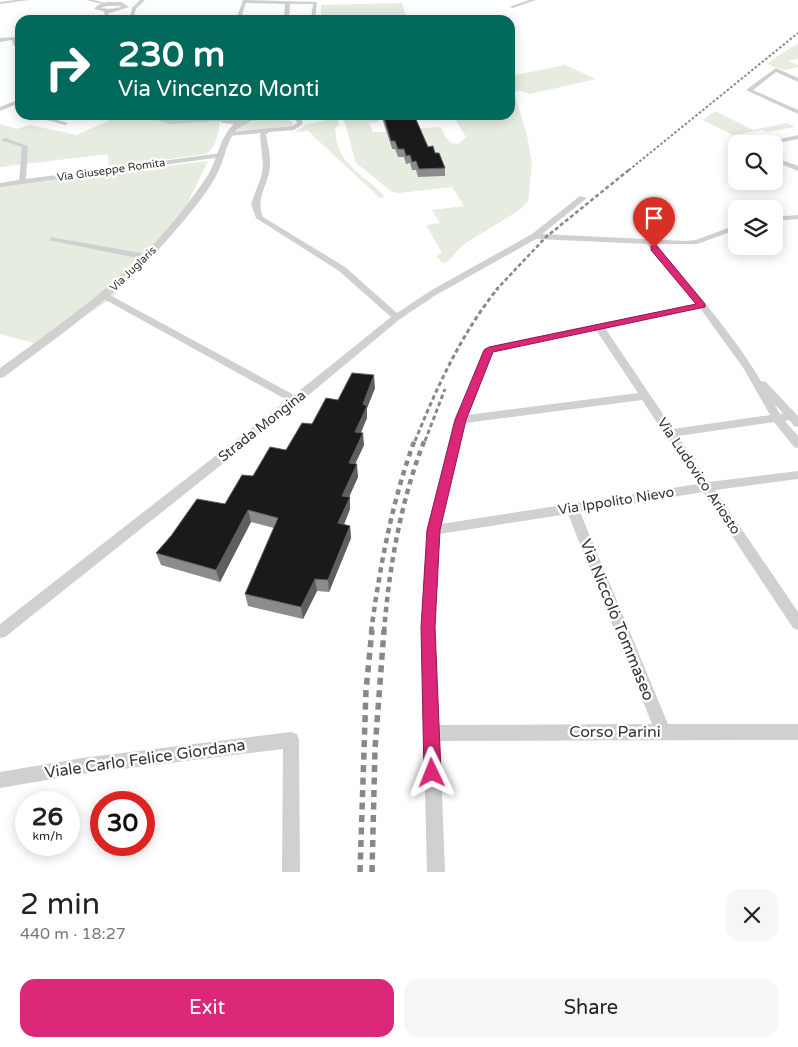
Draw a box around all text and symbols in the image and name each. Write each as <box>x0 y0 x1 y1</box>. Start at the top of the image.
text: 230 m <box>118 34 225 76</box>
icon: right <box>35 35 100 100</box>
text: Via Vincenzo Monti <box>118 76 319 102</box>
map controls <box>728 135 783 255</box>
button: search <box>728 135 783 190</box>
street label: Via Giuseppe Romita <box>56 156 166 184</box>
pin <box>633 197 675 248</box>
button: layers <box>728 200 783 255</box>
icon: arrive <box>640 204 668 232</box>
street label: Via Juglaris <box>107 244 159 294</box>
street label: Strada Mongina <box>215 387 309 465</box>
street label: Via Ludovico Ariosto <box>654 414 744 538</box>
street label: Via Ippolito Nievo <box>557 483 675 519</box>
street label: Via Niccolò Tommaseo <box>575 536 659 704</box>
street label: Corso Parini <box>569 722 661 742</box>
street label: Viale Carlo Felice Giordana <box>43 735 247 783</box>
position arrow <box>405 746 457 798</box>
speed limit sign: 30 <box>90 791 155 856</box>
text: 26 <box>32 802 63 832</box>
text: km/h <box>32 829 63 843</box>
text: 2 min <box>20 886 100 923</box>
button: close <box>726 889 778 941</box>
text: 440 m · 18:27 <box>20 924 126 944</box>
button: Exit <box>20 979 394 1037</box>
button: Share <box>404 979 778 1037</box>

